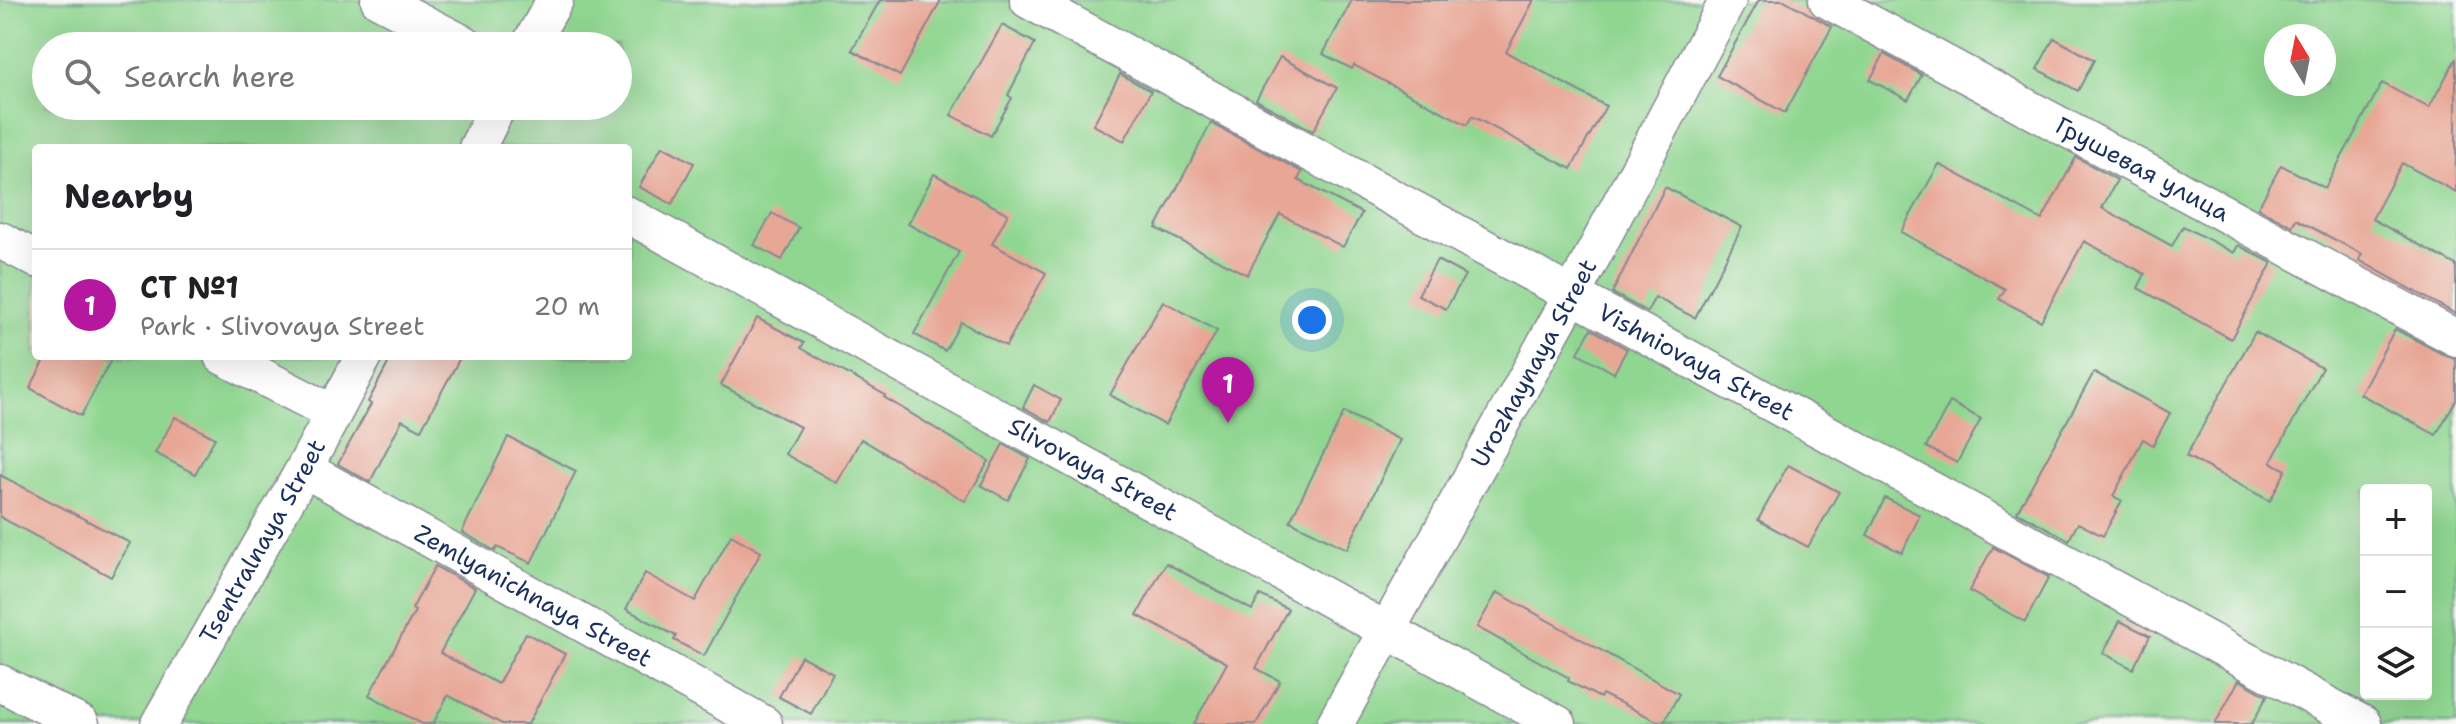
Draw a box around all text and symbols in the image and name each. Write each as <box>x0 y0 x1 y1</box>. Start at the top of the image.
north arrow <box>2264 24 2336 96</box>
search box <box>32 32 632 120</box>
icon: search <box>60 54 104 98</box>
text: Search here <box>124 56 295 97</box>
street label: Грушевая улица <box>2050 110 2235 229</box>
text: Nearby <box>64 173 194 219</box>
street label: Urozhaynaya Street <box>1464 254 1604 473</box>
text: СТ №1 <box>140 267 239 308</box>
text: 1 <box>84 288 96 323</box>
text: 20 m <box>533 288 600 323</box>
street label: Vishniovaya Street <box>1593 296 1800 428</box>
your location <box>1292 300 1332 340</box>
text: Park · Slivovaya Street <box>140 308 425 343</box>
pin: 1 <box>1202 357 1254 423</box>
street label: Slivovaya Street <box>1003 410 1183 529</box>
street label: Tsentralnaya Street <box>192 434 333 649</box>
map controls <box>2360 484 2432 700</box>
button: + <box>2360 484 2432 556</box>
street label: Zemlyanichnaya Street <box>409 517 658 675</box>
button: − <box>2360 556 2432 628</box>
button: layers <box>2360 628 2432 700</box>

